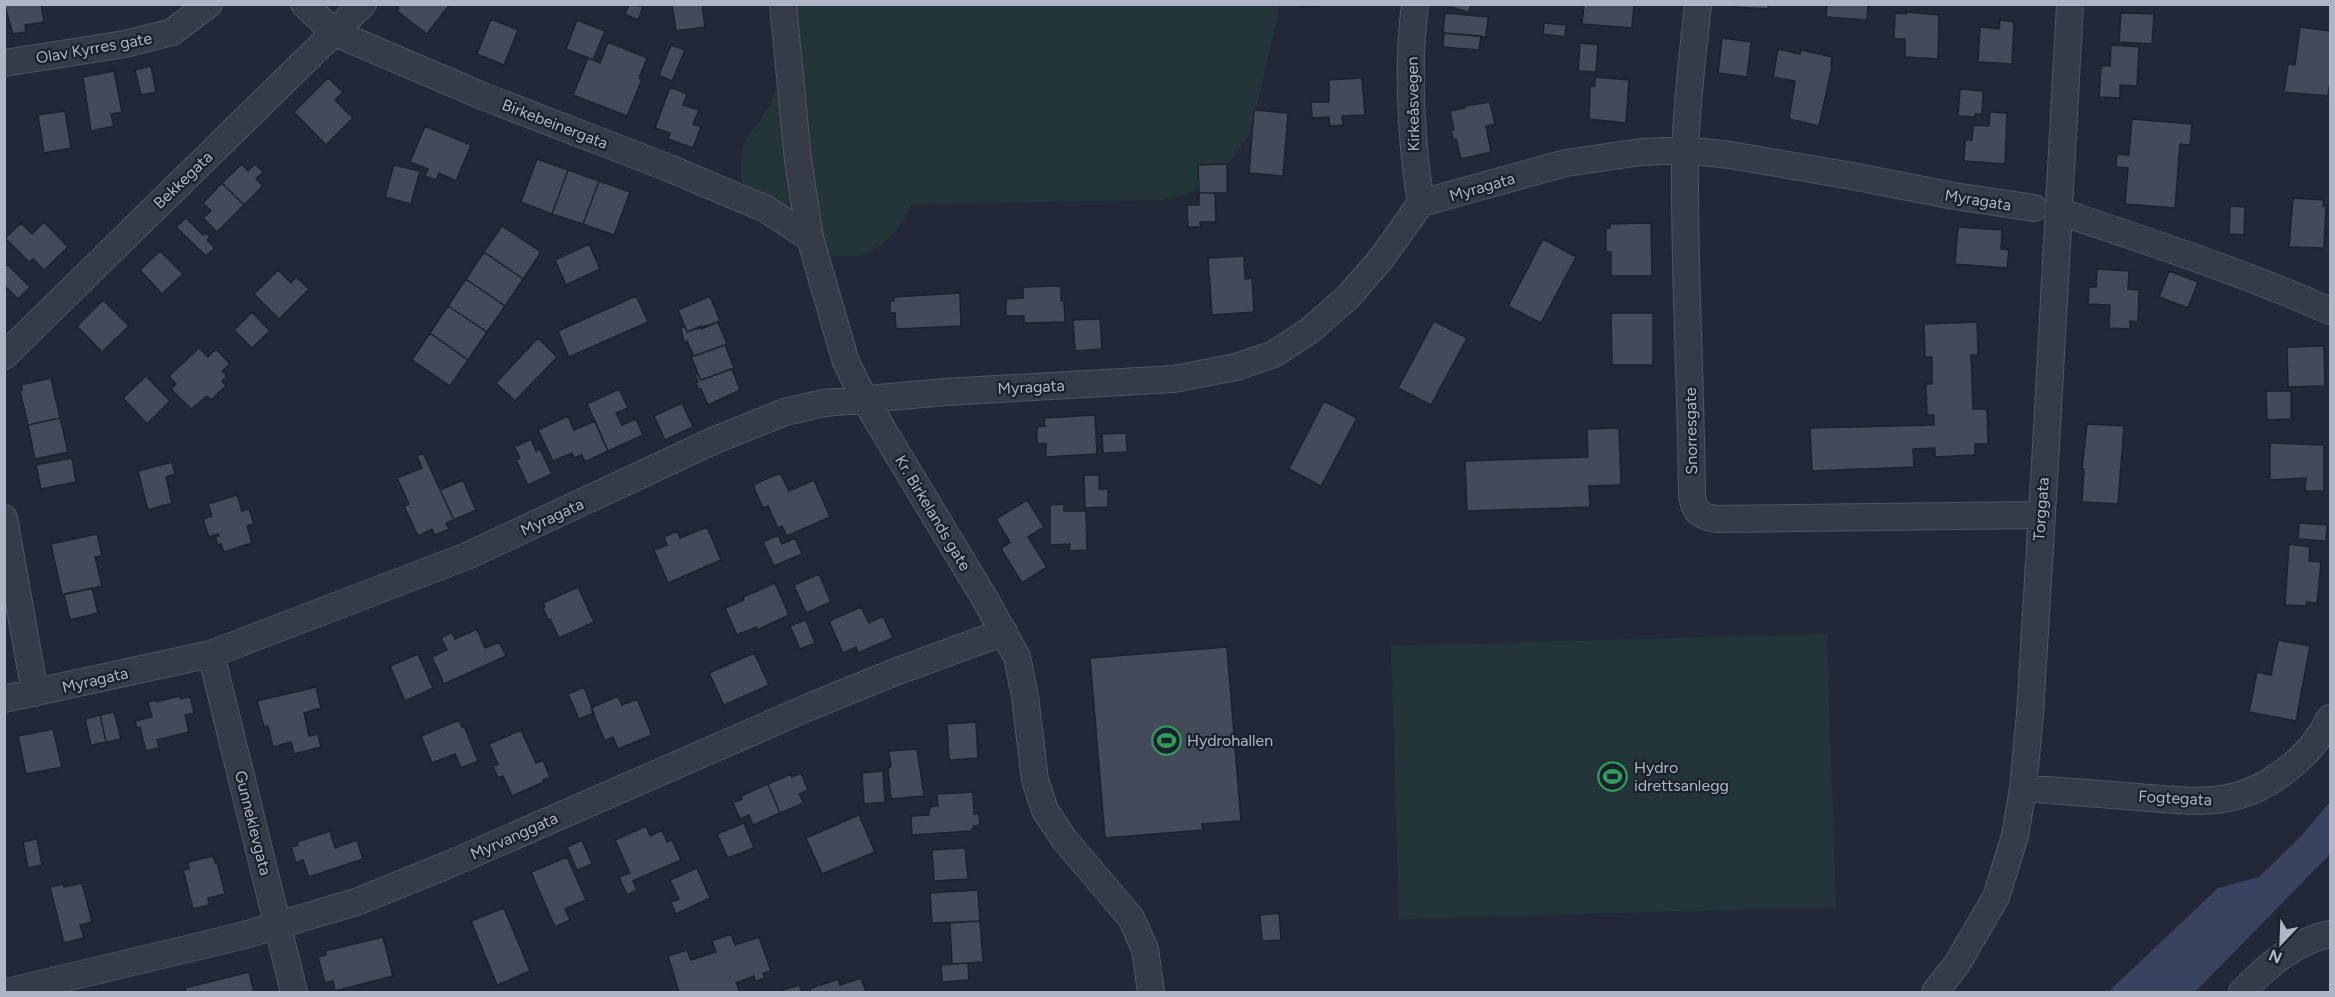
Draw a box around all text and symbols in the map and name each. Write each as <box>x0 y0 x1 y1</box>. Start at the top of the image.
street label: Olav Kyrres gate <box>34 28 154 68</box>
street label: Kirkeåsvegen <box>1403 56 1423 152</box>
street label: Birkebeinergata <box>499 95 611 153</box>
street label: Bekkegata <box>150 147 216 213</box>
street label: Myragata <box>1447 169 1517 205</box>
street label: Myragata <box>1943 185 2013 215</box>
street label: Myragata <box>997 376 1065 398</box>
street label: Snorresgate <box>1681 387 1701 475</box>
street label: Kr. Birkelands gate <box>891 452 975 574</box>
street label: Torggata <box>2029 477 2053 541</box>
street label: Myragata <box>518 494 586 540</box>
street label: Myragata <box>60 663 130 697</box>
sports icon: Hydrohallen <box>1150 724 1182 756</box>
place label: Hydrohallen <box>1187 731 1273 750</box>
place label: Hydro idrettsanlegg <box>1634 758 1729 795</box>
sports icon: Hydro idrettsanlegg <box>1597 760 1629 792</box>
street label: Gunneklevgata <box>231 769 275 877</box>
street label: Fogtegata <box>2138 787 2212 809</box>
street label: Myrvanggata <box>467 808 561 864</box>
north arrow <box>2251 913 2311 973</box>
text: N <box>2266 945 2285 968</box>

